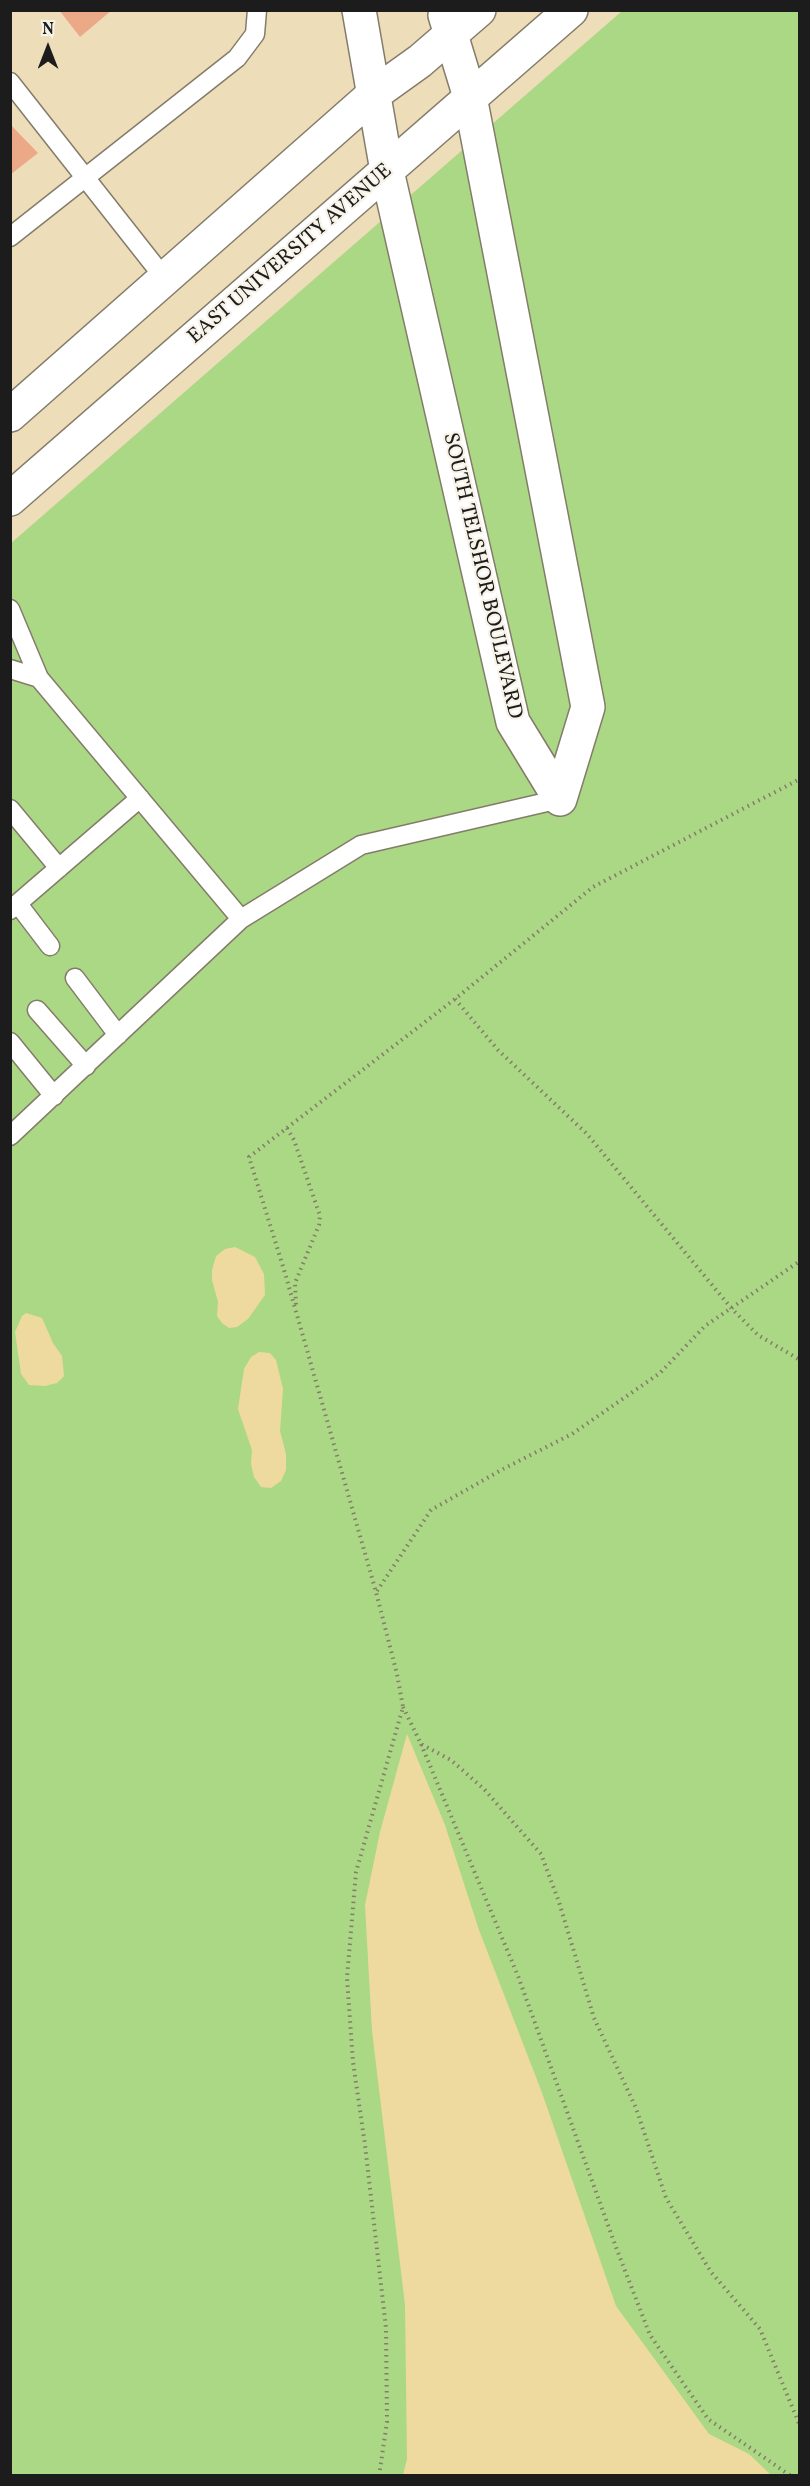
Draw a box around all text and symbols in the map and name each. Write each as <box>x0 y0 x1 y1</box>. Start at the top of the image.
north arrow <box>18 18 78 78</box>
text: N <box>42 19 54 41</box>
street label: EAST UNIVERSITY AVENUE <box>184 159 398 351</box>
street label: SOUTH TELSHOR BOULEVARD <box>436 430 526 722</box>

